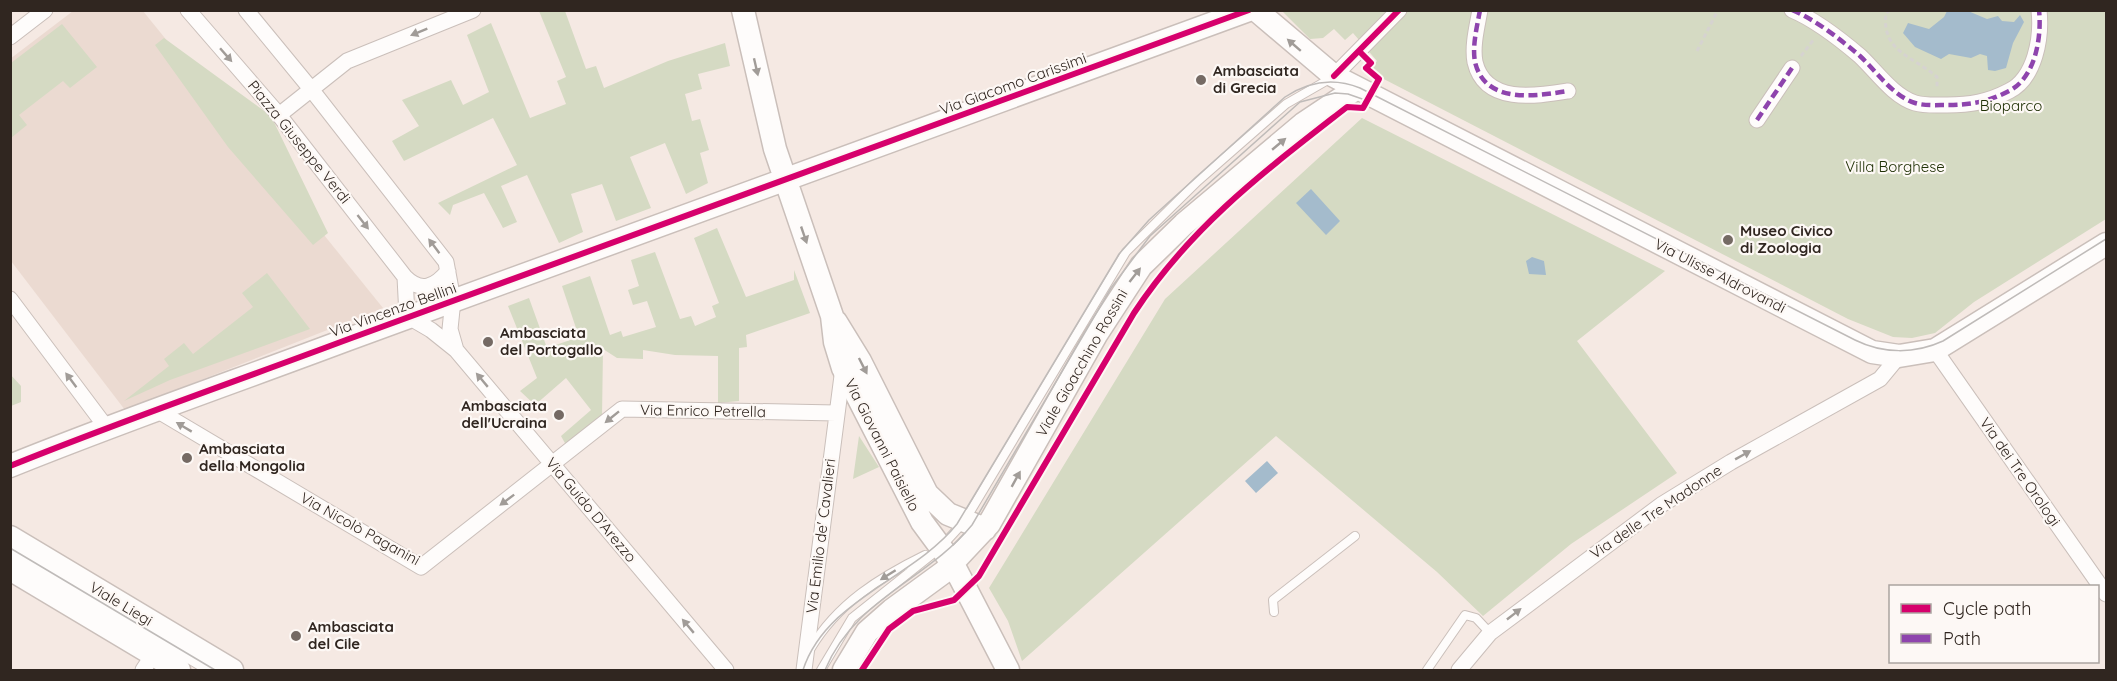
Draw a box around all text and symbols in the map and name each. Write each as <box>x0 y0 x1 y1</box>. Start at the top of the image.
one-way arrow <box>409 27 427 37</box>
one-way arrow <box>1287 39 1302 52</box>
one-way arrow <box>219 47 233 62</box>
street label: Via Giacomo Carissimi <box>937 48 1089 119</box>
one-way arrow <box>752 58 761 77</box>
place label: Ambasciata di Grecia <box>1213 61 1299 97</box>
marker: Ambasciata di Grecia <box>1194 73 1208 87</box>
street label: Piazza Giuseppe Verdi <box>244 76 355 207</box>
park label: Bioparco <box>1980 96 2042 115</box>
one-way arrow <box>1271 138 1286 151</box>
park label: Villa Borghese <box>1845 157 1945 176</box>
one-way arrow <box>356 214 368 229</box>
place label: Museo Civico di Zoologia <box>1740 221 1833 257</box>
one-way arrow <box>799 226 809 244</box>
marker: Museo Civico di Zoologia <box>1721 233 1735 247</box>
street label: Via Ulisse Aldrovandi <box>1651 234 1789 317</box>
one-way arrow <box>428 238 441 254</box>
one-way arrow <box>1128 267 1140 282</box>
street label: Via Vincenzo Bellini <box>327 278 459 341</box>
street label: Viale Gioacchino Rossini <box>1032 286 1132 440</box>
place label: Ambasciata del Portogallo <box>500 323 603 359</box>
marker: Ambasciata del Portogallo <box>481 335 495 349</box>
one-way arrow <box>858 357 867 374</box>
one-way arrow <box>66 372 78 387</box>
one-way arrow <box>475 372 488 388</box>
street label: Via Giovanni Paisiello <box>841 375 924 514</box>
place label: Ambasciata dell'Ucraina <box>461 396 547 432</box>
street label: Via Enrico Petrella <box>640 400 766 421</box>
marker: Ambasciata dell'Ucraina <box>552 408 566 422</box>
one-way arrow <box>605 410 620 423</box>
street label: Via dei Tre Orologi <box>1976 414 2065 530</box>
one-way arrow <box>176 422 192 433</box>
place label: Ambasciata della Mongolia <box>199 439 305 475</box>
one-way arrow <box>1735 450 1752 460</box>
marker: Ambasciata della Mongolia <box>180 451 194 465</box>
street label: Via Guido D'Arezzo <box>542 453 641 566</box>
street label: Via Emilio de' Cavalieri <box>802 457 839 615</box>
street label: Via delle Tre Madonne <box>1586 460 1725 563</box>
one-way arrow <box>1011 471 1021 488</box>
street label: Via Nicolò Paganini <box>297 488 423 569</box>
one-way arrow <box>499 494 515 507</box>
one-way arrow <box>880 570 896 581</box>
street label: Viale Liegi <box>86 577 156 630</box>
legend <box>1889 585 2099 663</box>
text: Cycle path <box>1943 597 2031 620</box>
one-way arrow <box>1506 607 1522 620</box>
place label: Ambasciata del Cile <box>308 617 394 653</box>
one-way arrow <box>683 618 695 633</box>
text: Path <box>1943 627 1981 650</box>
marker: Ambasciata del Cile <box>289 629 303 643</box>

